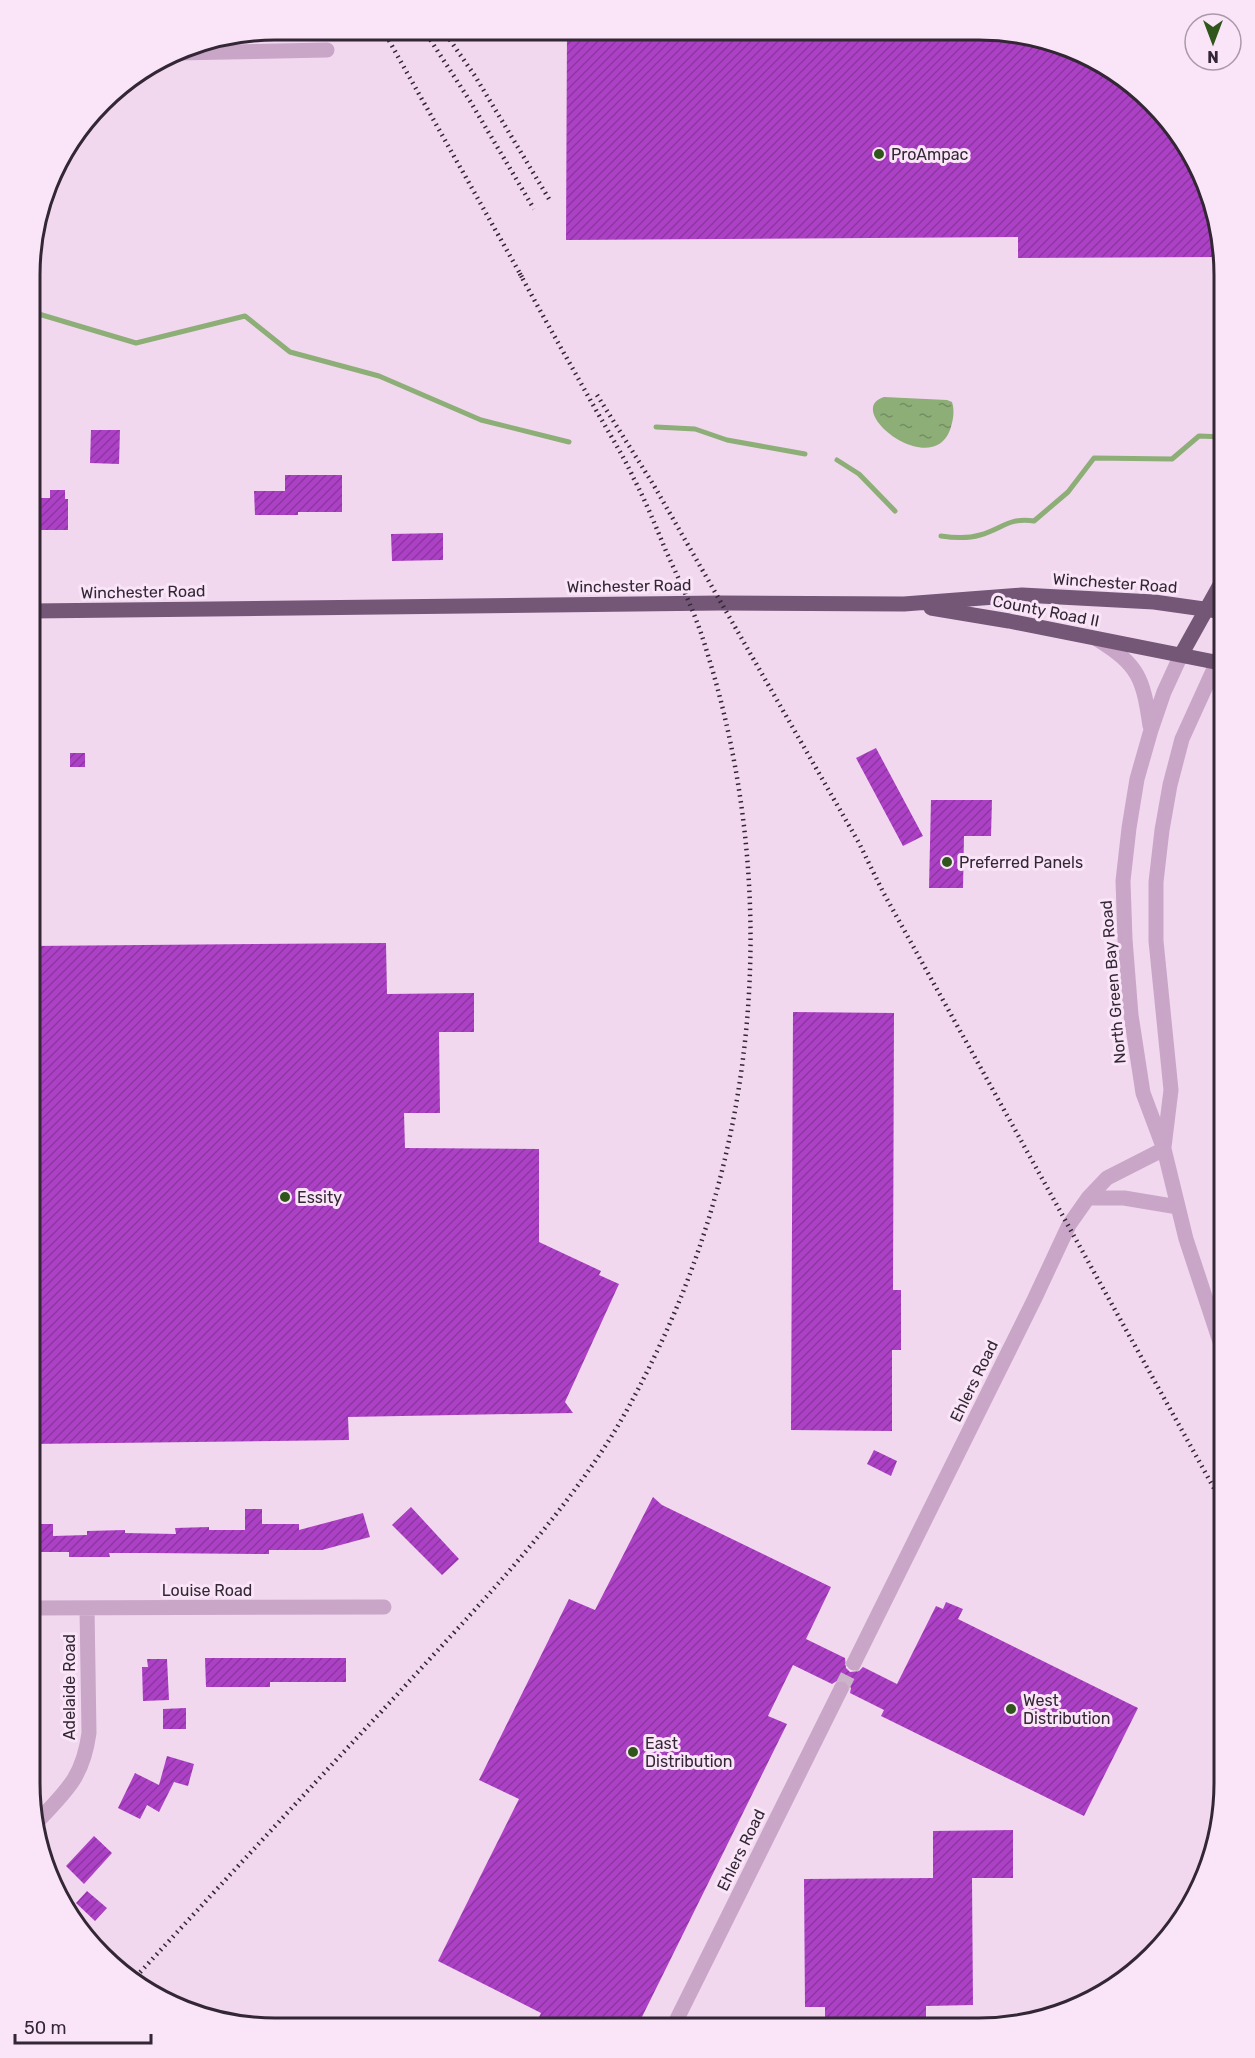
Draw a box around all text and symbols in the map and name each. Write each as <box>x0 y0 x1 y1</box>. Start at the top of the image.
north arrow <box>1183 12 1243 72</box>
text: N <box>1207 47 1219 66</box>
place label: ProAmpac <box>891 145 969 164</box>
marker: ProAmpac <box>872 147 886 161</box>
street label: Winchester Road <box>1052 569 1178 597</box>
street label: Winchester Road <box>566 575 692 597</box>
street label: Winchester Road <box>80 581 206 603</box>
street label: County Road II <box>991 591 1101 631</box>
place label: Preferred Panels <box>959 853 1083 872</box>
marker: Preferred Panels <box>940 855 954 869</box>
street label: North Green Bay Road <box>1096 899 1130 1065</box>
place label: Essity <box>297 1188 342 1207</box>
marker: Essity <box>278 1190 292 1204</box>
street label: Ehlers Road <box>946 1337 1002 1425</box>
street label: Louise Road <box>162 1581 252 1600</box>
street label: Adelaide Road <box>60 1634 79 1740</box>
place label: West Distribution <box>1023 1691 1110 1728</box>
marker: West Distribution <box>1004 1702 1018 1716</box>
place label: East Distribution <box>645 1734 732 1771</box>
marker: East Distribution <box>626 1745 640 1759</box>
street label: Ehlers Road <box>713 1806 769 1894</box>
scale bar <box>15 2007 152 2045</box>
text: 50 m <box>24 2017 67 2039</box>

